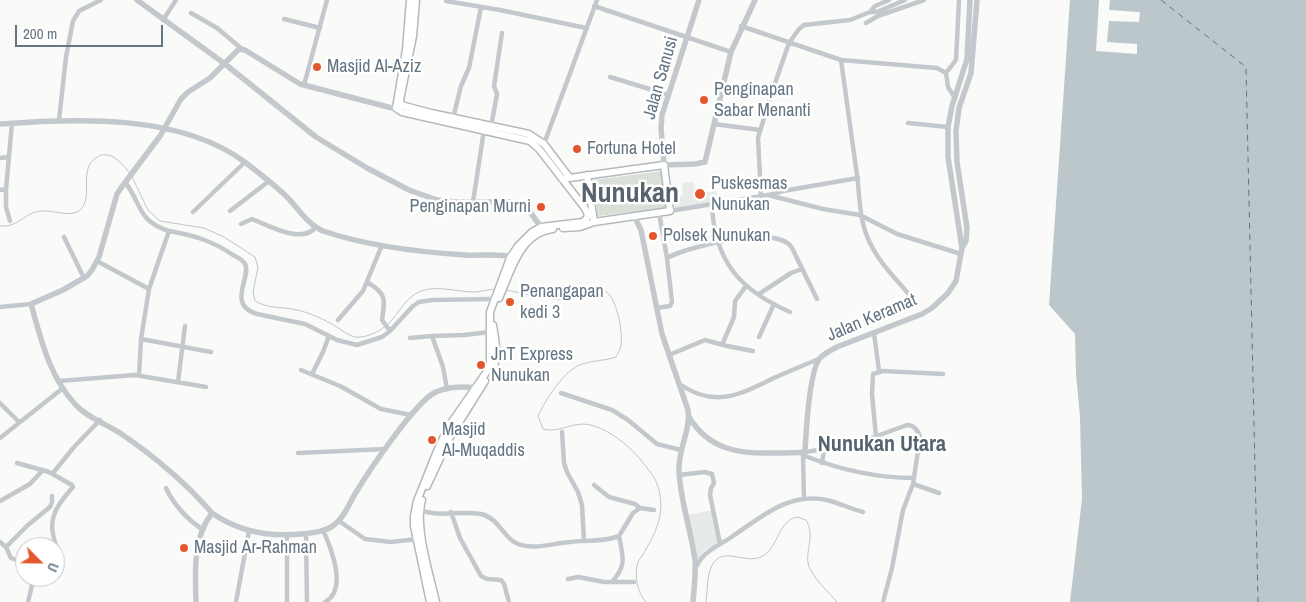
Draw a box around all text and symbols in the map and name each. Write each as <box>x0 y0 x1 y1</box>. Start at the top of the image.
scale bar <box>18 15 165 47</box>
text: 200 m <box>23 23 57 44</box>
street label: Jalan Sanusi <box>639 34 683 122</box>
place label: Masjid Al-Aziz <box>327 56 421 78</box>
marker: Masjid Al-Aziz <box>311 61 323 73</box>
place label: Penginapan Sabar Menanti <box>714 79 811 122</box>
marker: Penginapan Sabar Menanti <box>698 94 710 106</box>
place label: Fortuna Hotel <box>587 138 676 160</box>
marker: Fortuna Hotel <box>571 143 583 155</box>
place label: Puskesmas Nunukan <box>711 173 787 215</box>
district label: Nunukan <box>581 177 679 211</box>
marker: Puskesmas Nunukan <box>693 187 707 201</box>
place label: Penginapan Murni <box>410 196 531 218</box>
marker: Penginapan Murni <box>535 201 547 213</box>
place label: Polsek Nunukan <box>663 225 770 247</box>
marker: Polsek Nunukan <box>647 230 659 242</box>
place label: Penangapan kedi 3 <box>520 281 604 324</box>
street label: Jalan Keramat <box>824 289 920 347</box>
marker: Penangapan kedi 3 <box>504 296 516 308</box>
place label: JnT Express Nunukan <box>491 344 573 386</box>
marker: JnT Express Nunukan <box>475 359 487 371</box>
place label: Masjid Al-Muqaddis <box>442 419 525 462</box>
district label: Nunukan Utara <box>818 432 946 458</box>
marker: Masjid Al-Muqaddis <box>426 434 438 446</box>
north arrow <box>15 537 65 587</box>
place label: Masjid Ar-Rahman <box>194 537 317 559</box>
marker: Masjid Ar-Rahman <box>178 542 190 554</box>
text: U <box>43 560 63 575</box>

